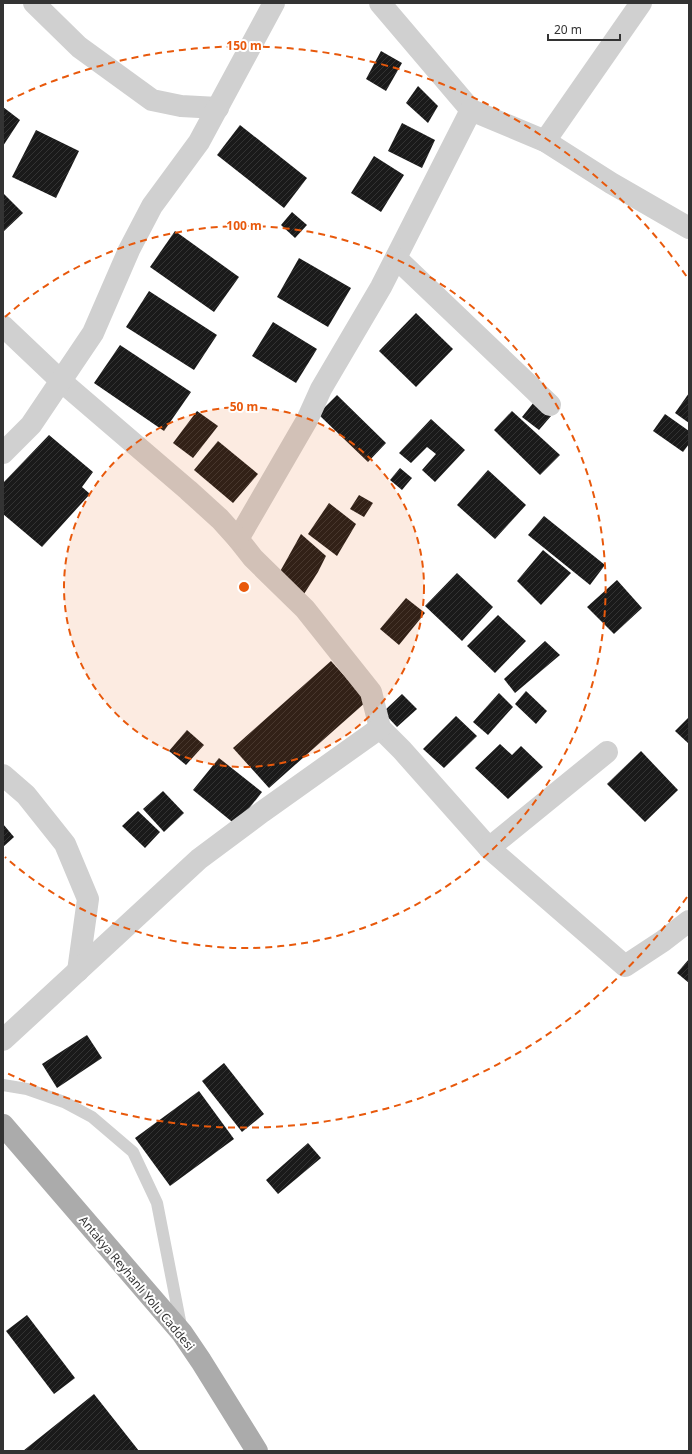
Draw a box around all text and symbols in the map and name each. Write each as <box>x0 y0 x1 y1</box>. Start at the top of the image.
scale bar <box>548 16 620 42</box>
text: 20 m <box>554 21 582 38</box>
text: 150 m <box>226 37 262 54</box>
text: 100 m <box>226 217 262 234</box>
text: 50 m <box>230 398 258 415</box>
centre of rings <box>237 580 251 594</box>
street label: Antakya Reyhanlı Yolu Caddesi <box>75 1212 199 1354</box>

